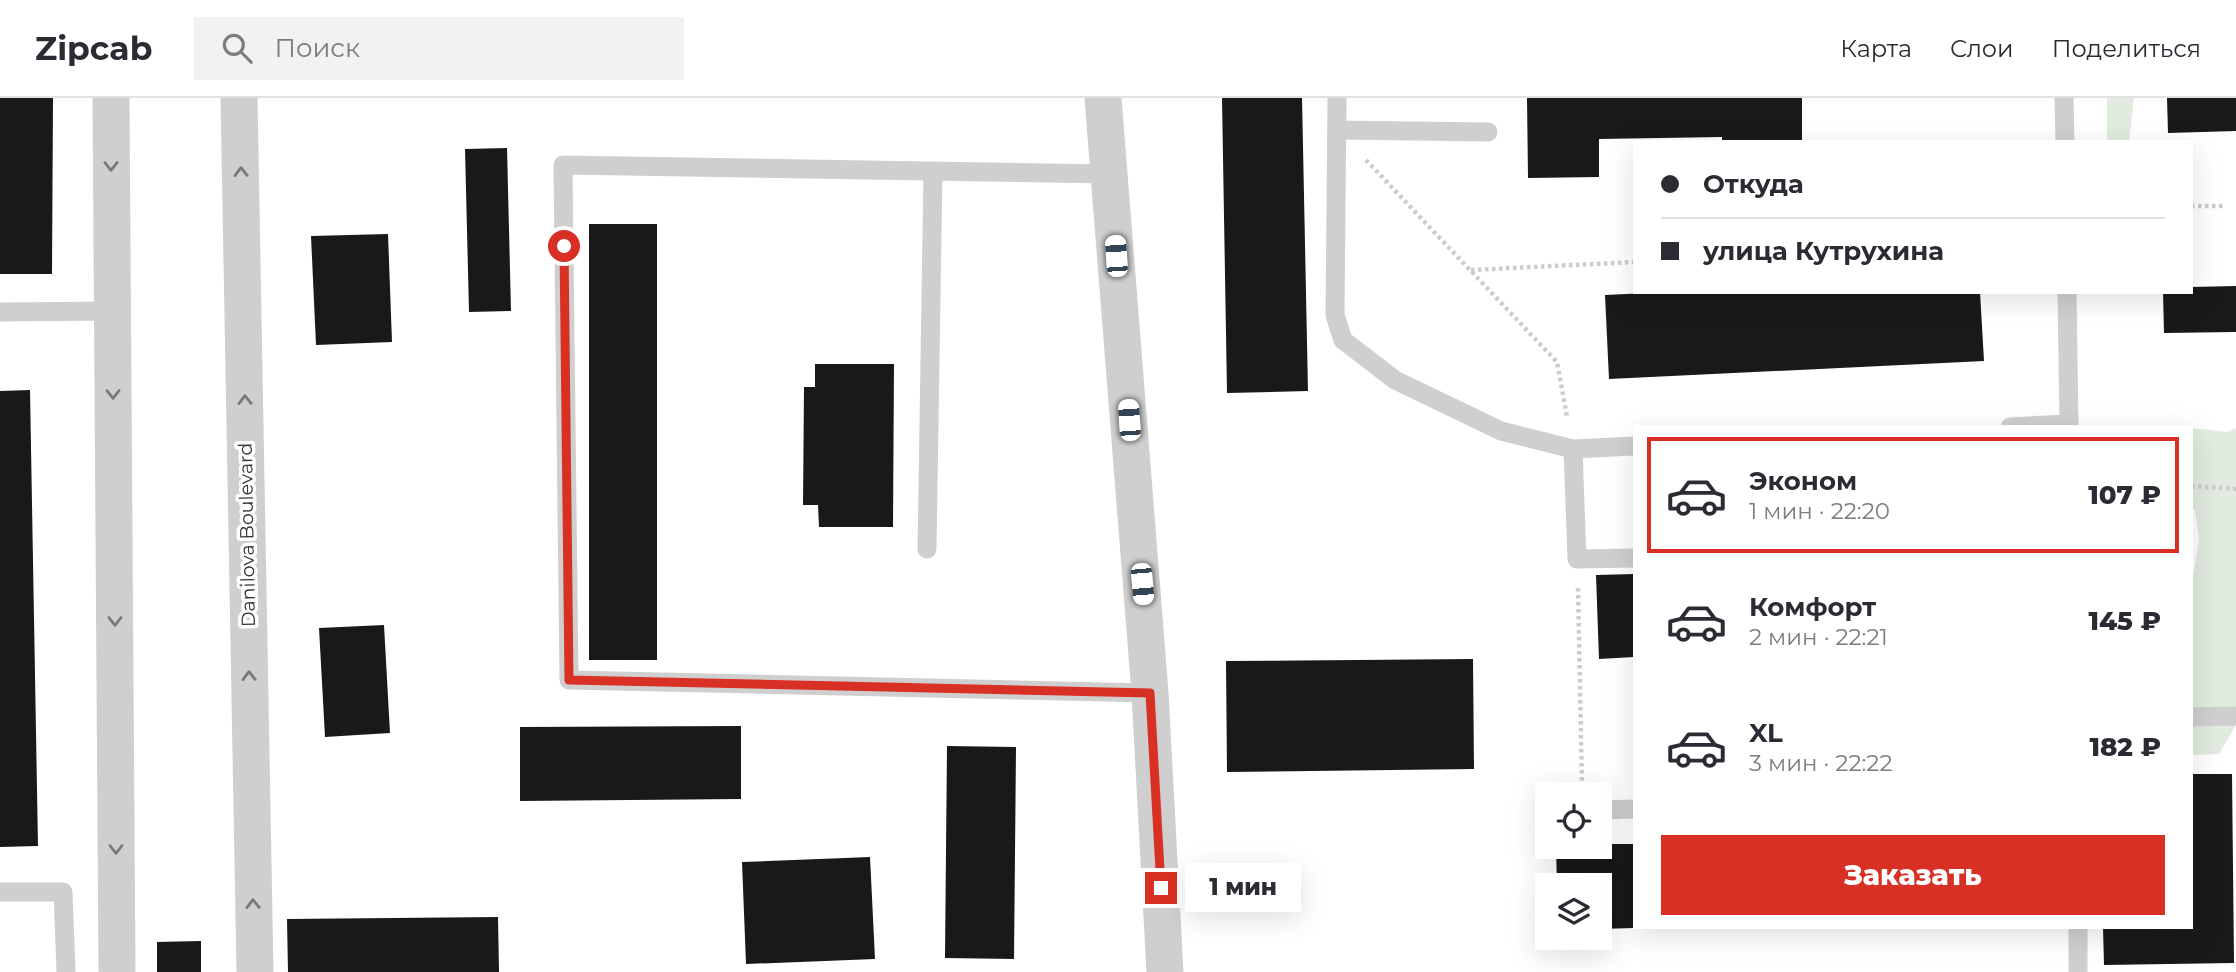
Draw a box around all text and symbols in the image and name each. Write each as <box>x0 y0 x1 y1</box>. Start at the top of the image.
search box <box>194 17 684 80</box>
text: Zipcab <box>35 28 152 68</box>
icon: search <box>218 29 256 67</box>
text: Поиск <box>274 32 360 64</box>
text: Карта <box>1840 34 1912 63</box>
text: Слои <box>1950 34 2014 63</box>
text: Поделиться <box>2052 34 2201 63</box>
one-way arrow <box>103 161 119 172</box>
one-way arrow <box>233 167 248 178</box>
text: Откуда <box>1703 168 1804 200</box>
route start <box>548 230 580 262</box>
car <box>1105 234 1128 278</box>
text: улица Кутрухина <box>1703 235 1944 267</box>
one-way arrow <box>105 389 121 399</box>
one-way arrow <box>237 394 252 405</box>
car <box>1118 398 1141 442</box>
street label: Danilova Boulevard <box>234 443 260 627</box>
icon: car <box>1665 464 1728 527</box>
text: Эконом <box>1749 465 1857 497</box>
text: 107 ₽ <box>2088 479 2161 511</box>
text: 1 мин · 22:20 <box>1749 497 1890 525</box>
car <box>1130 562 1155 606</box>
icon: car <box>1665 590 1728 653</box>
text: Комфорт <box>1749 591 1876 623</box>
text: 145 ₽ <box>2088 605 2161 637</box>
one-way arrow <box>107 616 123 627</box>
text: 2 мин · 22:21 <box>1749 623 1888 651</box>
one-way arrow <box>242 671 257 682</box>
icon: car <box>1665 716 1728 779</box>
text: XL <box>1749 717 1783 749</box>
text: 182 ₽ <box>2089 731 2161 763</box>
text: 3 мин · 22:22 <box>1749 749 1893 777</box>
map controls <box>1535 782 1612 950</box>
button: locate <box>1535 782 1612 859</box>
button: Заказать <box>1661 835 2165 915</box>
one-way arrow <box>108 844 124 854</box>
callout: 1 мин <box>1186 864 1301 912</box>
route end <box>1145 872 1177 904</box>
text: 1 мин <box>1209 873 1277 901</box>
button: layers <box>1535 873 1612 950</box>
one-way arrow <box>246 898 261 909</box>

